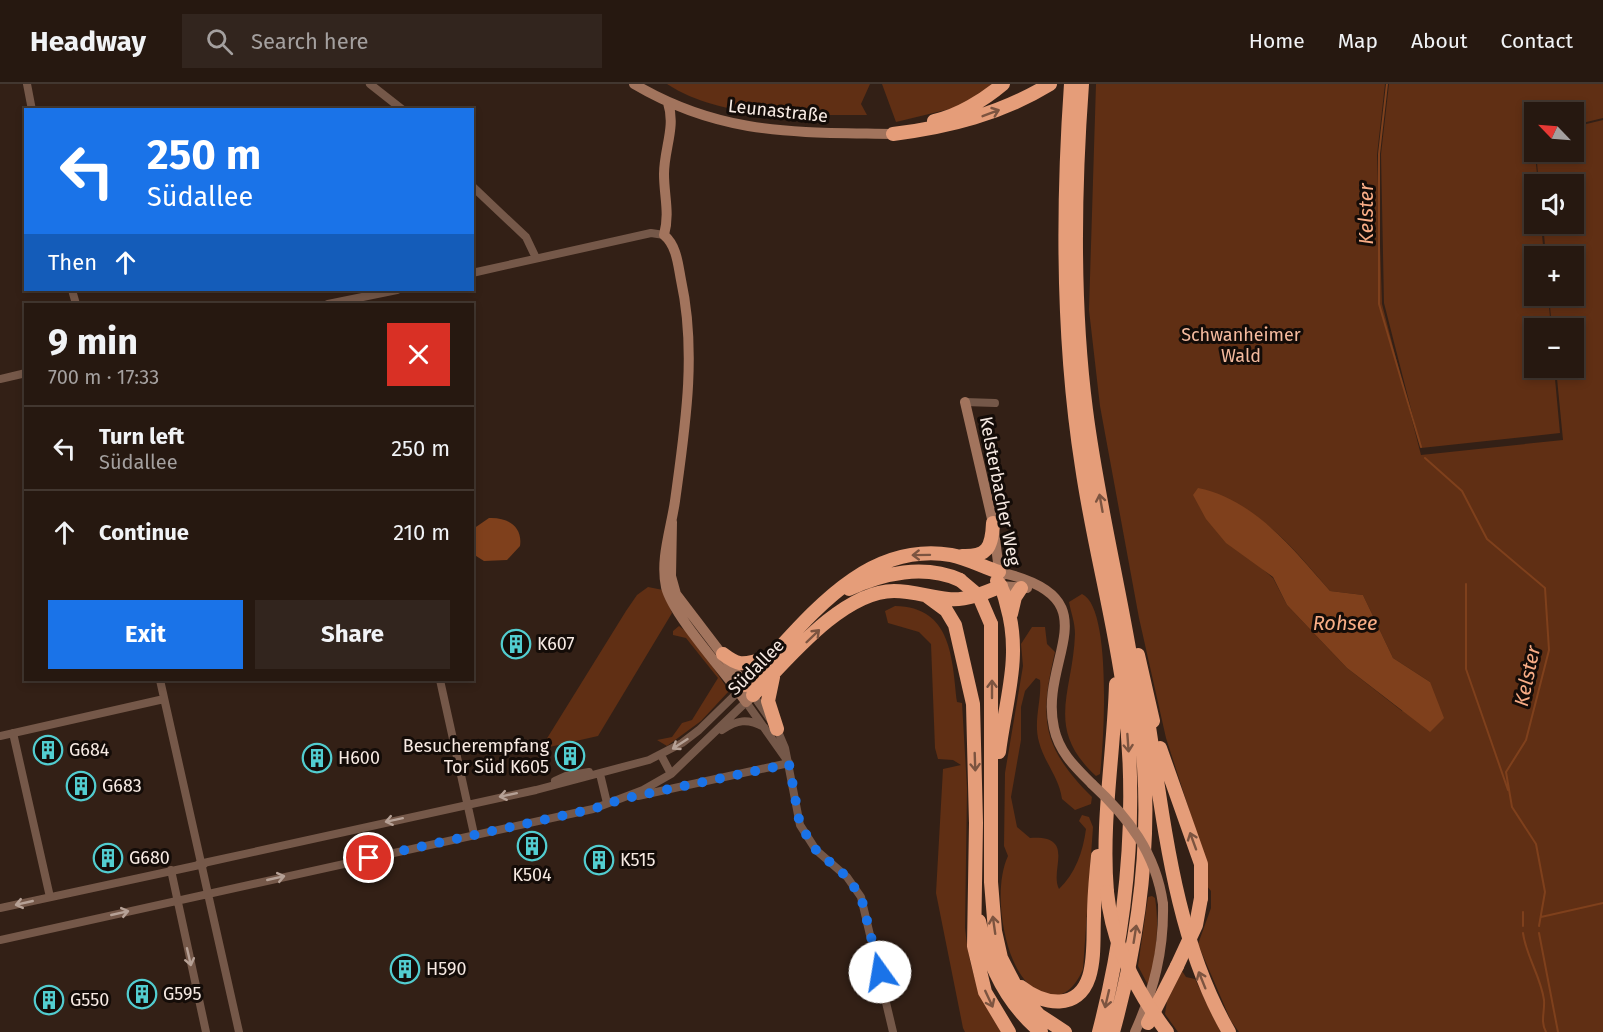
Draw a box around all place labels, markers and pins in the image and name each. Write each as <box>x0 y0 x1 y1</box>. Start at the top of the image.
building icon: K607 <box>500 628 532 660</box>
place label: K607 <box>537 633 575 655</box>
building icon: G684 <box>32 734 64 766</box>
place label: Besucherempfang Tor Süd K605 <box>403 735 550 778</box>
place label: G684 <box>69 739 110 761</box>
building icon: Besucherempfang Tor Süd K605 <box>554 740 586 772</box>
building icon: H600 <box>301 742 333 774</box>
place label: H600 <box>338 747 380 769</box>
building icon: G683 <box>65 770 97 802</box>
place label: G683 <box>102 775 142 797</box>
building icon: K504 <box>516 830 548 862</box>
pin <box>343 832 394 883</box>
building icon: G680 <box>92 842 124 874</box>
building icon: K515 <box>583 844 615 876</box>
place label: G680 <box>129 847 170 869</box>
place label: K515 <box>620 849 656 871</box>
place label: K504 <box>512 864 552 886</box>
building icon: H590 <box>389 953 421 985</box>
place label: H590 <box>426 958 466 980</box>
building icon: G595 <box>126 978 158 1010</box>
place label: G595 <box>163 983 202 1005</box>
building icon: G550 <box>33 984 65 1016</box>
place label: G550 <box>70 989 109 1011</box>

